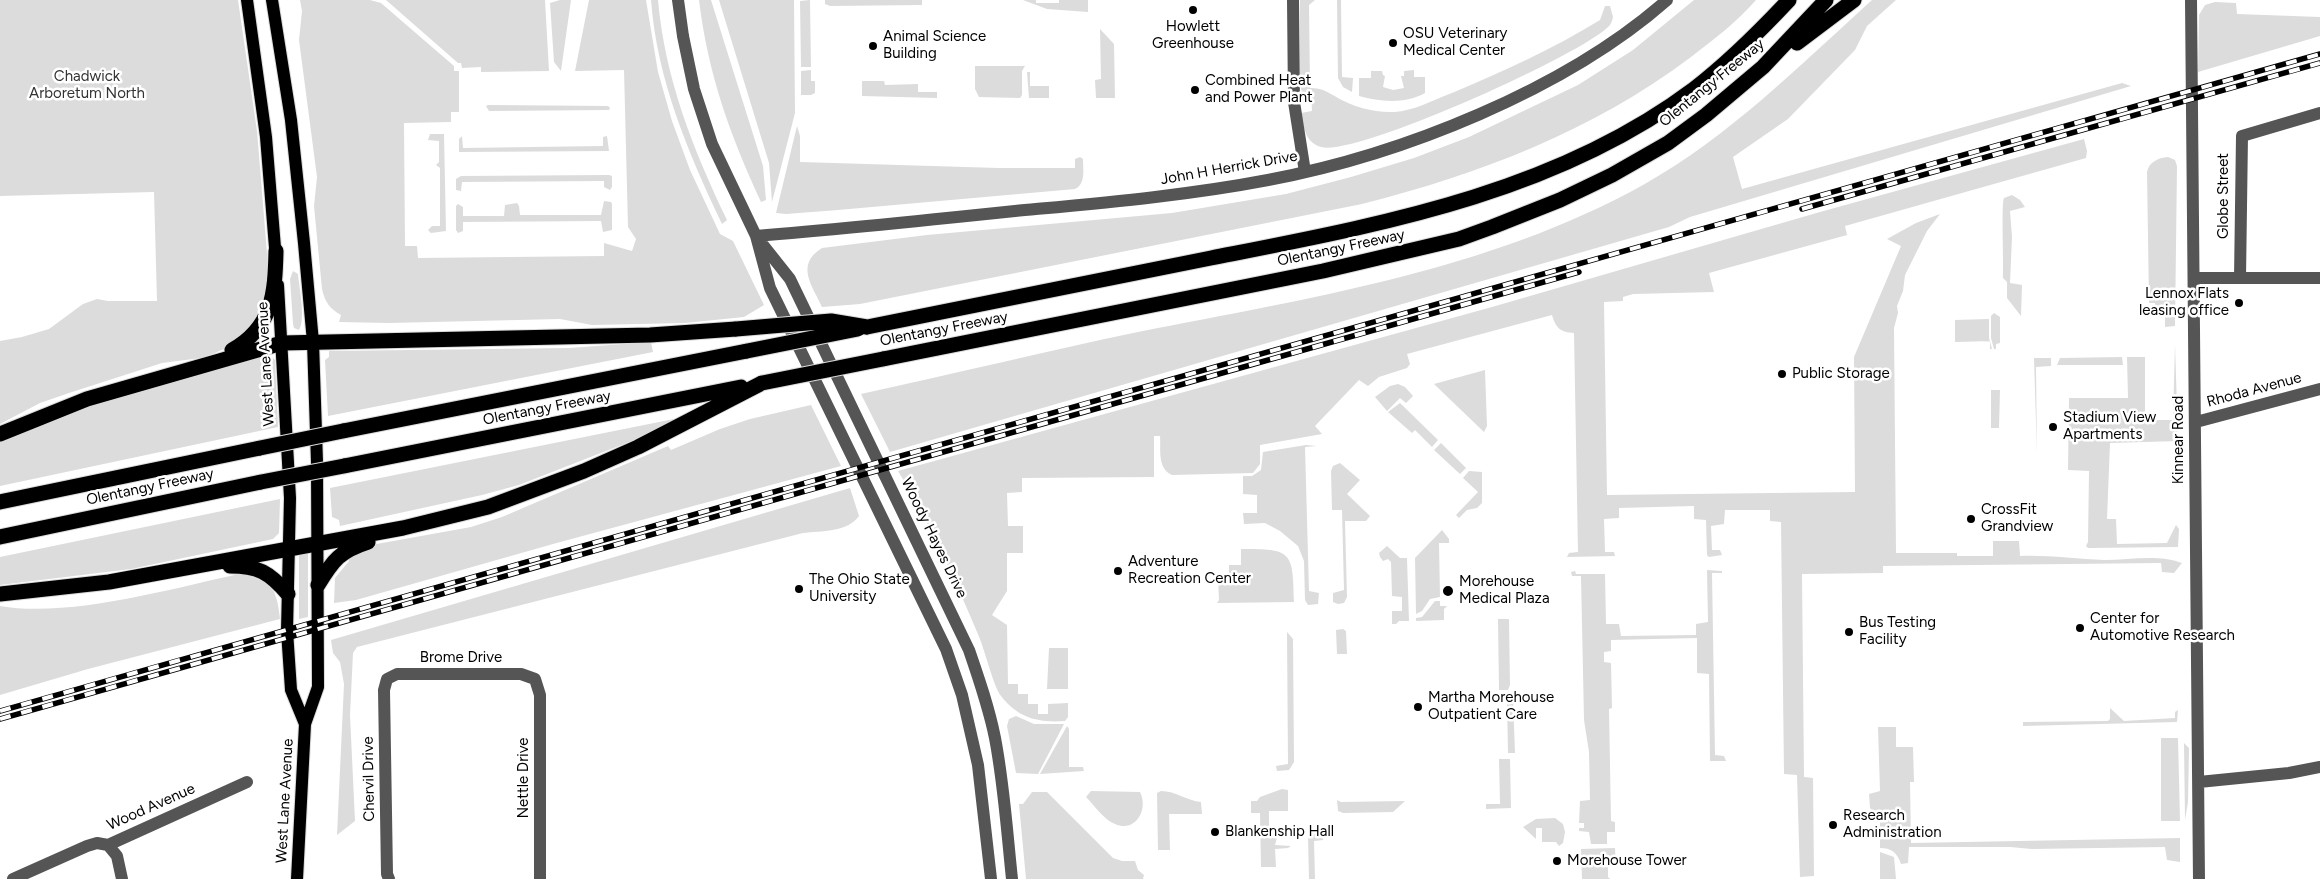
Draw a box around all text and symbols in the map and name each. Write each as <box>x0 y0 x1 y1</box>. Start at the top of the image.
marker: Howlett Greenhouse <box>1187 4 1199 16</box>
place label: Howlett Greenhouse <box>1152 18 1234 53</box>
place label: OSU Veterinary Medical Center <box>1403 25 1507 60</box>
place label: Animal Science Building <box>883 28 986 63</box>
street label: Olentangy Freeway <box>1656 35 1768 131</box>
marker: OSU Veterinary Medical Center <box>1387 37 1399 49</box>
marker: Animal Science Building <box>867 40 879 52</box>
park label: Chadwick Arboretum North <box>29 68 145 103</box>
place label: Combined Heat and Power Plant <box>1205 72 1313 107</box>
marker: Combined Heat and Power Plant <box>1189 84 1201 96</box>
street label: John H Herrick Drive <box>1159 147 1299 189</box>
street label: Globe Street <box>2215 153 2233 239</box>
street label: Olentangy Freeway <box>1276 226 1406 270</box>
place label: Lennox Flats leasing office <box>2139 285 2229 320</box>
marker: Lennox Flats leasing office <box>2233 297 2245 309</box>
street label: West Lane Avenue <box>254 301 278 427</box>
street label: Olentangy Freeway <box>879 308 1009 350</box>
place label: Public Storage <box>1792 365 1890 383</box>
marker: Public Storage <box>1776 368 1788 380</box>
street label: Rhoda Avenue <box>2205 369 2303 411</box>
street label: Olentangy Freeway <box>482 387 612 429</box>
street label: Kinnear Road <box>2170 396 2188 484</box>
place label: Stadium View Apartments <box>2063 409 2156 444</box>
marker: Stadium View Apartments <box>2047 421 2059 433</box>
street label: Olentangy Freeway <box>85 465 215 509</box>
street label: Woody Hayes Drive <box>897 475 971 601</box>
place label: CrossFit Grandview <box>1981 501 2053 536</box>
marker: CrossFit Grandview <box>1965 513 1977 525</box>
place label: Adventure Recreation Center <box>1128 553 1251 588</box>
marker: Adventure Recreation Center <box>1112 565 1124 577</box>
place label: The Ohio State University <box>809 571 910 606</box>
place label: Morehouse Medical Plaza <box>1459 573 1550 608</box>
marker: The Ohio State University <box>793 583 805 595</box>
marker: Morehouse Medical Plaza <box>1441 584 1455 598</box>
place label: Center for Automotive Research <box>2090 610 2235 645</box>
place label: Bus Testing Facility <box>1859 614 1936 649</box>
marker: Center for Automotive Research <box>2074 622 2086 634</box>
marker: Bus Testing Facility <box>1843 626 1855 638</box>
street label: Brome Drive <box>420 649 502 667</box>
place label: Martha Morehouse Outpatient Care <box>1428 689 1554 724</box>
marker: Martha Morehouse Outpatient Care <box>1412 701 1424 713</box>
street label: Chervil Drive <box>359 736 379 822</box>
street label: Nettle Drive <box>515 737 533 819</box>
street label: West Lane Avenue <box>273 738 297 864</box>
street label: Wood Avenue <box>104 780 198 834</box>
place label: Research Administration <box>1843 807 1942 842</box>
marker: Research Administration <box>1827 819 1839 831</box>
place label: Blankenship Hall <box>1225 823 1334 841</box>
marker: Blankenship Hall <box>1209 826 1221 838</box>
place label: Morehouse Tower <box>1567 852 1687 870</box>
marker: Morehouse Tower <box>1551 855 1563 867</box>

